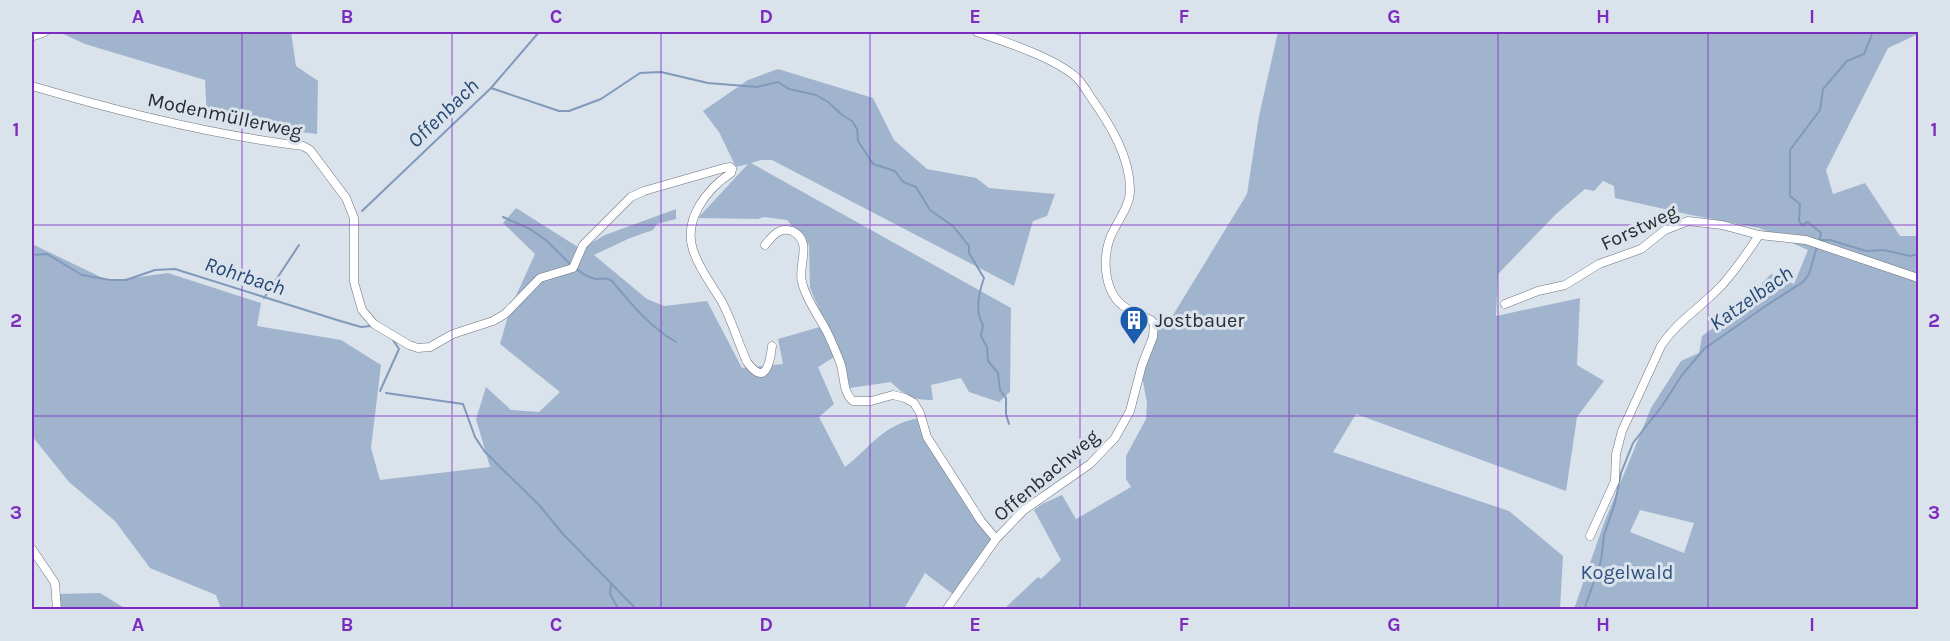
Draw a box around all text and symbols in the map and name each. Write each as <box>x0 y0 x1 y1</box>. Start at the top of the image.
text: A <box>132 5 145 28</box>
text: B <box>341 5 353 28</box>
text: C <box>550 5 562 28</box>
text: D <box>759 5 773 28</box>
text: E <box>969 5 981 28</box>
text: F <box>1179 5 1190 28</box>
text: G <box>1387 5 1401 28</box>
text: H <box>1596 5 1610 28</box>
text: I <box>1809 5 1815 28</box>
water label: Offenbach <box>403 73 483 153</box>
street label: Modenmüllerweg <box>145 88 304 143</box>
text: 1 <box>12 118 20 141</box>
text: 1 <box>1930 118 1938 141</box>
street label: Forstweg <box>1597 200 1681 255</box>
water label: Rohrbach <box>202 252 288 300</box>
water label: Katzelbach <box>1705 261 1797 335</box>
building icon: Jostbauer <box>1118 304 1150 346</box>
text: 2 <box>10 309 22 332</box>
place label: Jostbauer <box>1155 309 1245 332</box>
text: 2 <box>1928 309 1940 332</box>
street label: Offenbachweg <box>989 425 1104 526</box>
text: 3 <box>10 501 22 524</box>
text: 3 <box>1928 501 1940 524</box>
park label: Kogelwald <box>1580 561 1674 584</box>
text: A <box>132 613 145 636</box>
text: B <box>341 613 353 636</box>
text: C <box>550 613 562 636</box>
text: D <box>759 613 773 636</box>
text: E <box>969 613 981 636</box>
text: F <box>1179 613 1190 636</box>
text: G <box>1387 613 1401 636</box>
text: H <box>1596 613 1610 636</box>
text: I <box>1809 613 1815 636</box>

